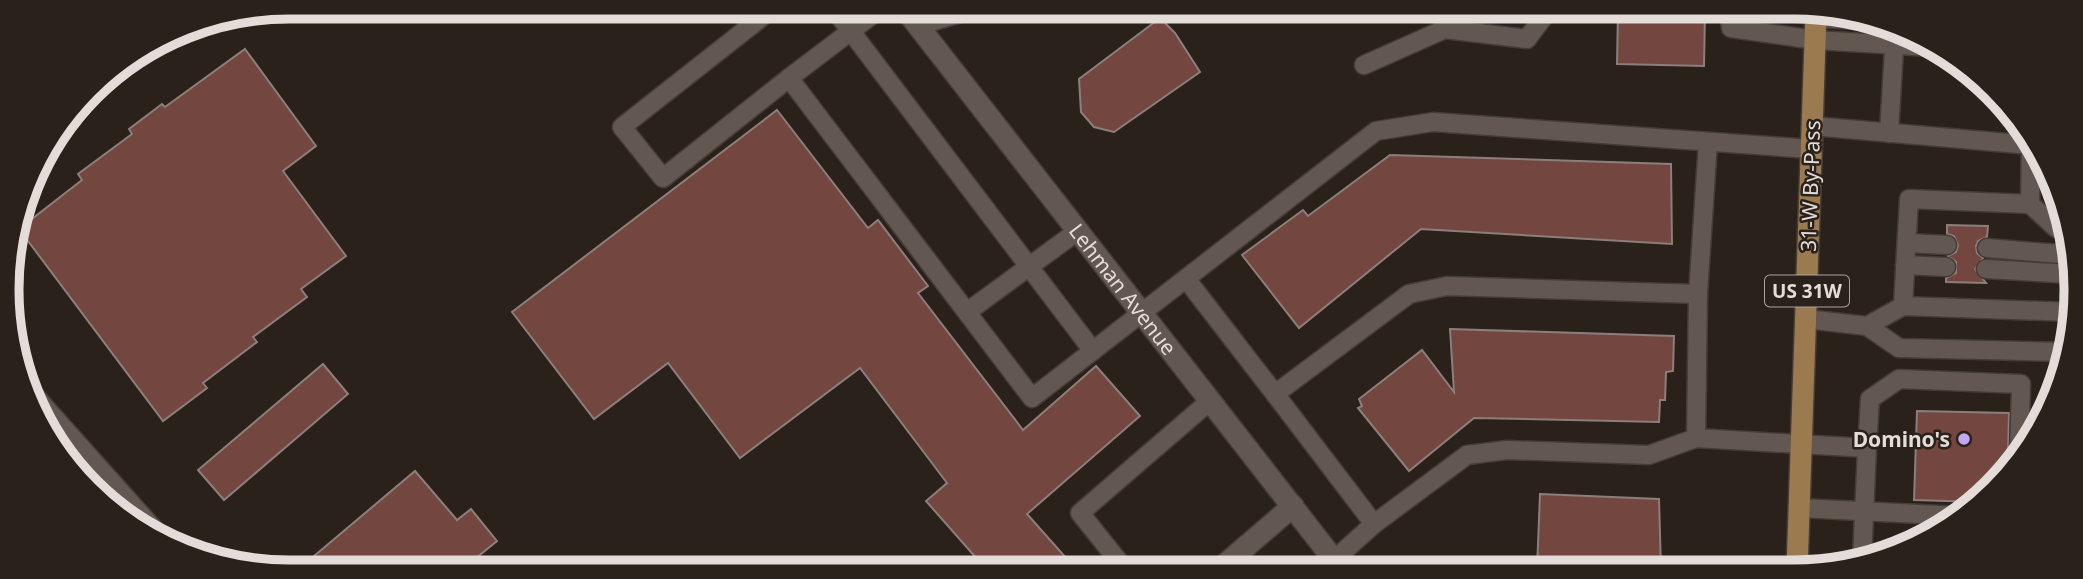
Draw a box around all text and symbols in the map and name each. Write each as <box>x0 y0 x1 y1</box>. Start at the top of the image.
street label: 31-W By-Pass <box>1794 120 1826 252</box>
street label: Lehman Avenue <box>1063 218 1183 361</box>
road number: US 31W <box>1765 276 1849 306</box>
place label: Domino's <box>1853 425 1950 453</box>
marker: Domino's <box>1956 431 1972 447</box>

